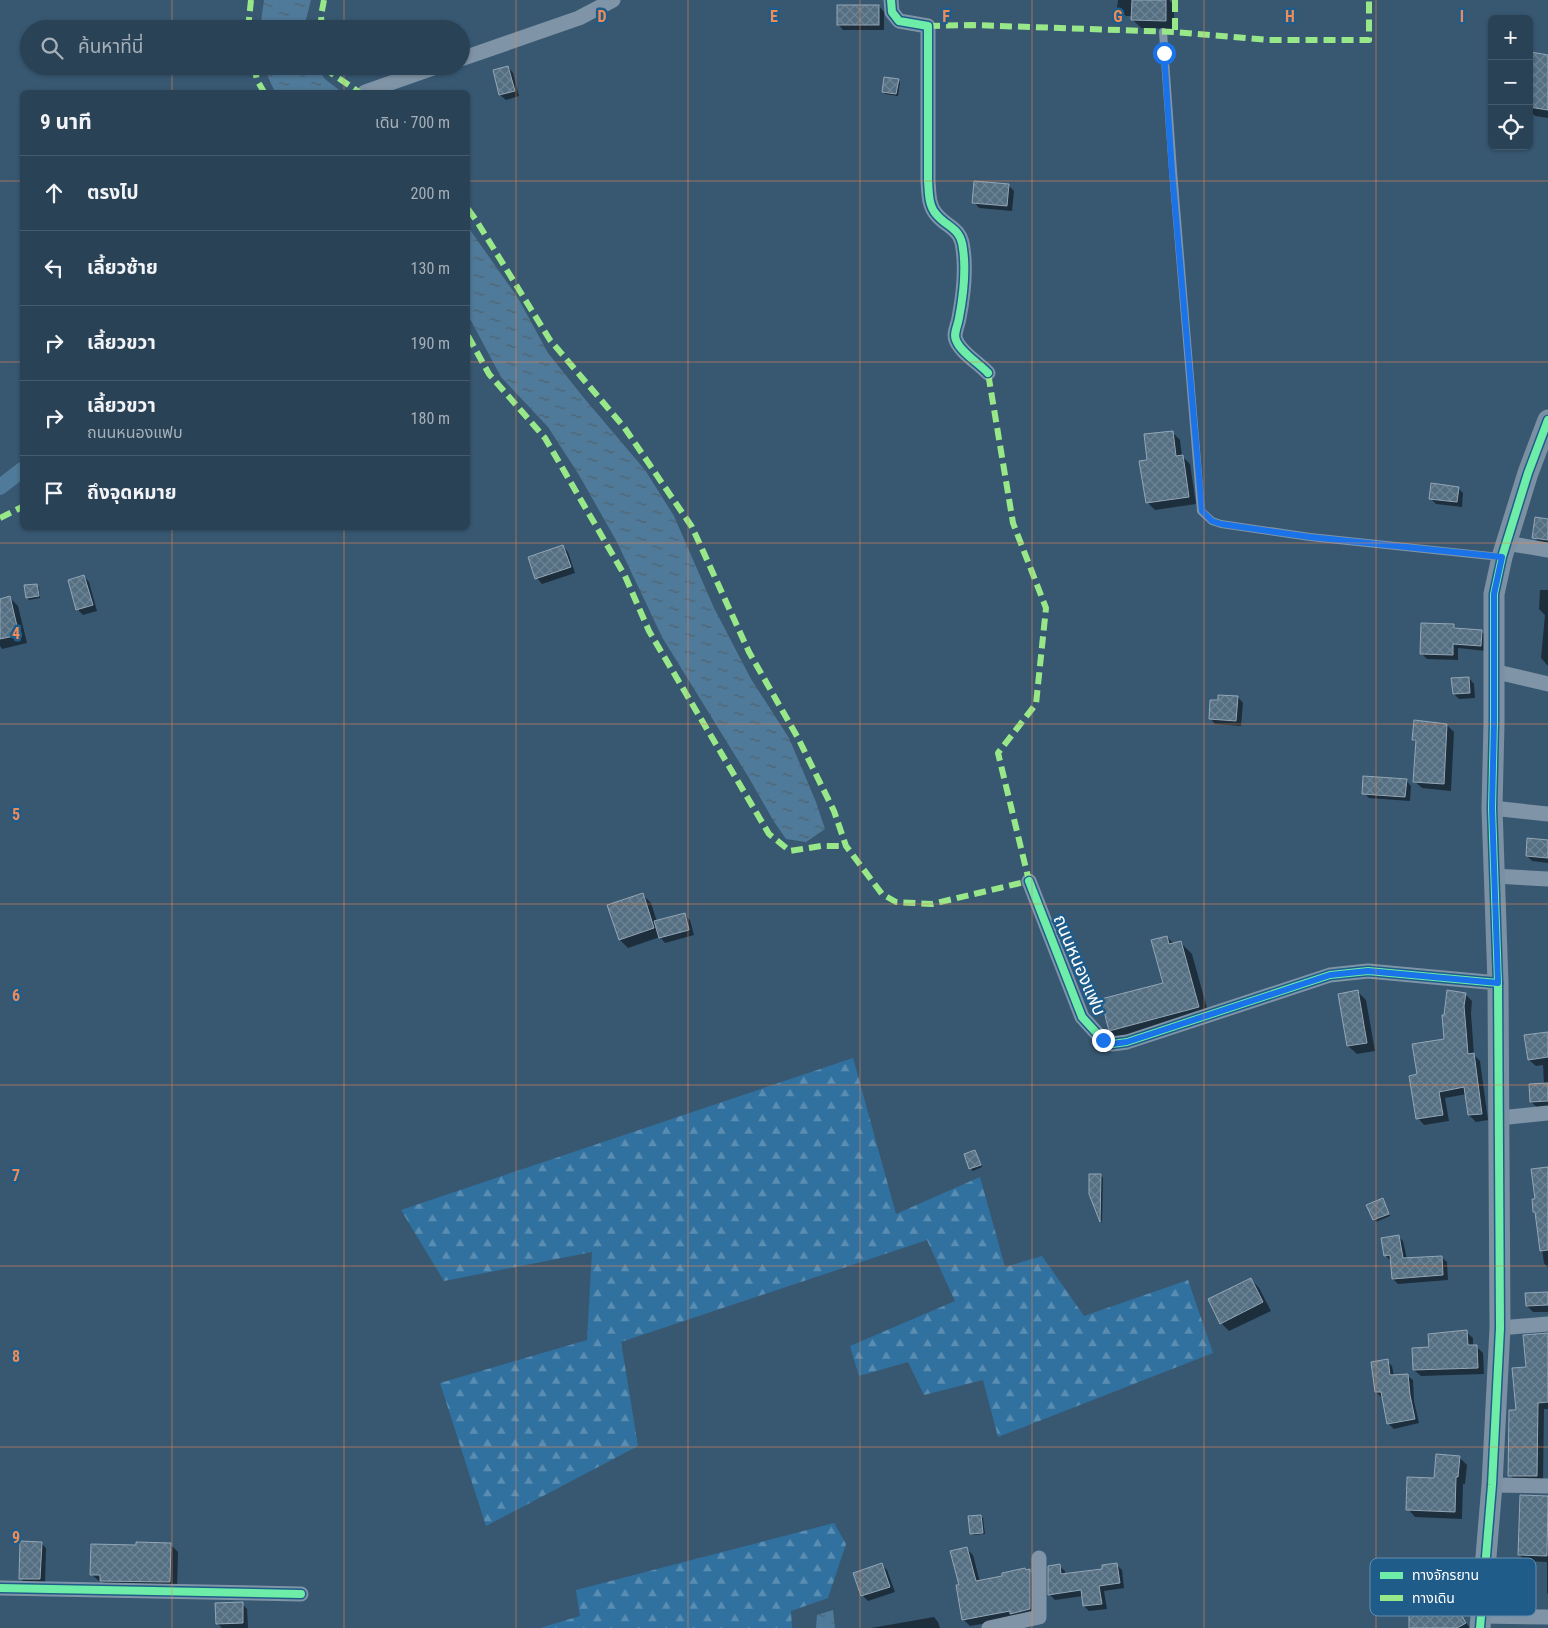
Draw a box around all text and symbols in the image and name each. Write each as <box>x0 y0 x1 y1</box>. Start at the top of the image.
text: D <box>597 7 607 26</box>
text: E <box>770 7 778 26</box>
text: F <box>942 7 950 26</box>
text: G <box>1113 7 1123 26</box>
text: H <box>1285 7 1295 26</box>
text: I <box>1460 7 1464 26</box>
map controls <box>1488 15 1533 150</box>
button: + <box>1488 15 1533 60</box>
search box <box>20 20 470 75</box>
icon: search <box>38 34 66 62</box>
text: ค้นหาที่นี่ <box>78 35 143 58</box>
route start <box>1153 42 1176 65</box>
button: − <box>1488 60 1533 105</box>
button: locate <box>1488 105 1533 150</box>
text: 9 นาที <box>40 110 92 134</box>
text: เดิน · 700 m <box>375 113 450 132</box>
icon: ahead <box>40 179 68 207</box>
text: ตรงไป <box>87 181 139 204</box>
text: 200 m <box>411 184 450 203</box>
icon: left <box>40 254 68 282</box>
text: เลี้ยวซ้าย <box>87 256 158 279</box>
text: 130 m <box>411 259 450 278</box>
icon: right <box>40 329 68 357</box>
text: เลี้ยวขวา <box>87 331 156 354</box>
text: 190 m <box>411 334 450 353</box>
text: เลี้ยวขวา <box>87 394 156 417</box>
icon: right <box>40 404 68 432</box>
text: 180 m <box>411 409 450 428</box>
text: ถนนหนองแฟบ <box>87 423 183 442</box>
icon: arrive <box>40 479 68 507</box>
text: ถึงจุดหมาย <box>87 481 177 504</box>
text: 4 <box>12 624 20 643</box>
text: 5 <box>12 805 20 824</box>
street label: ถนนหนองแฟบ <box>1049 911 1111 1019</box>
text: 6 <box>12 986 20 1005</box>
route end <box>1092 1029 1115 1052</box>
text: 7 <box>12 1166 20 1185</box>
text: 8 <box>12 1347 20 1366</box>
text: 9 <box>12 1528 20 1547</box>
legend <box>1370 1558 1536 1616</box>
text: ทางจักรยาน <box>1412 1567 1479 1583</box>
text: ทางเดิน <box>1412 1590 1455 1606</box>

